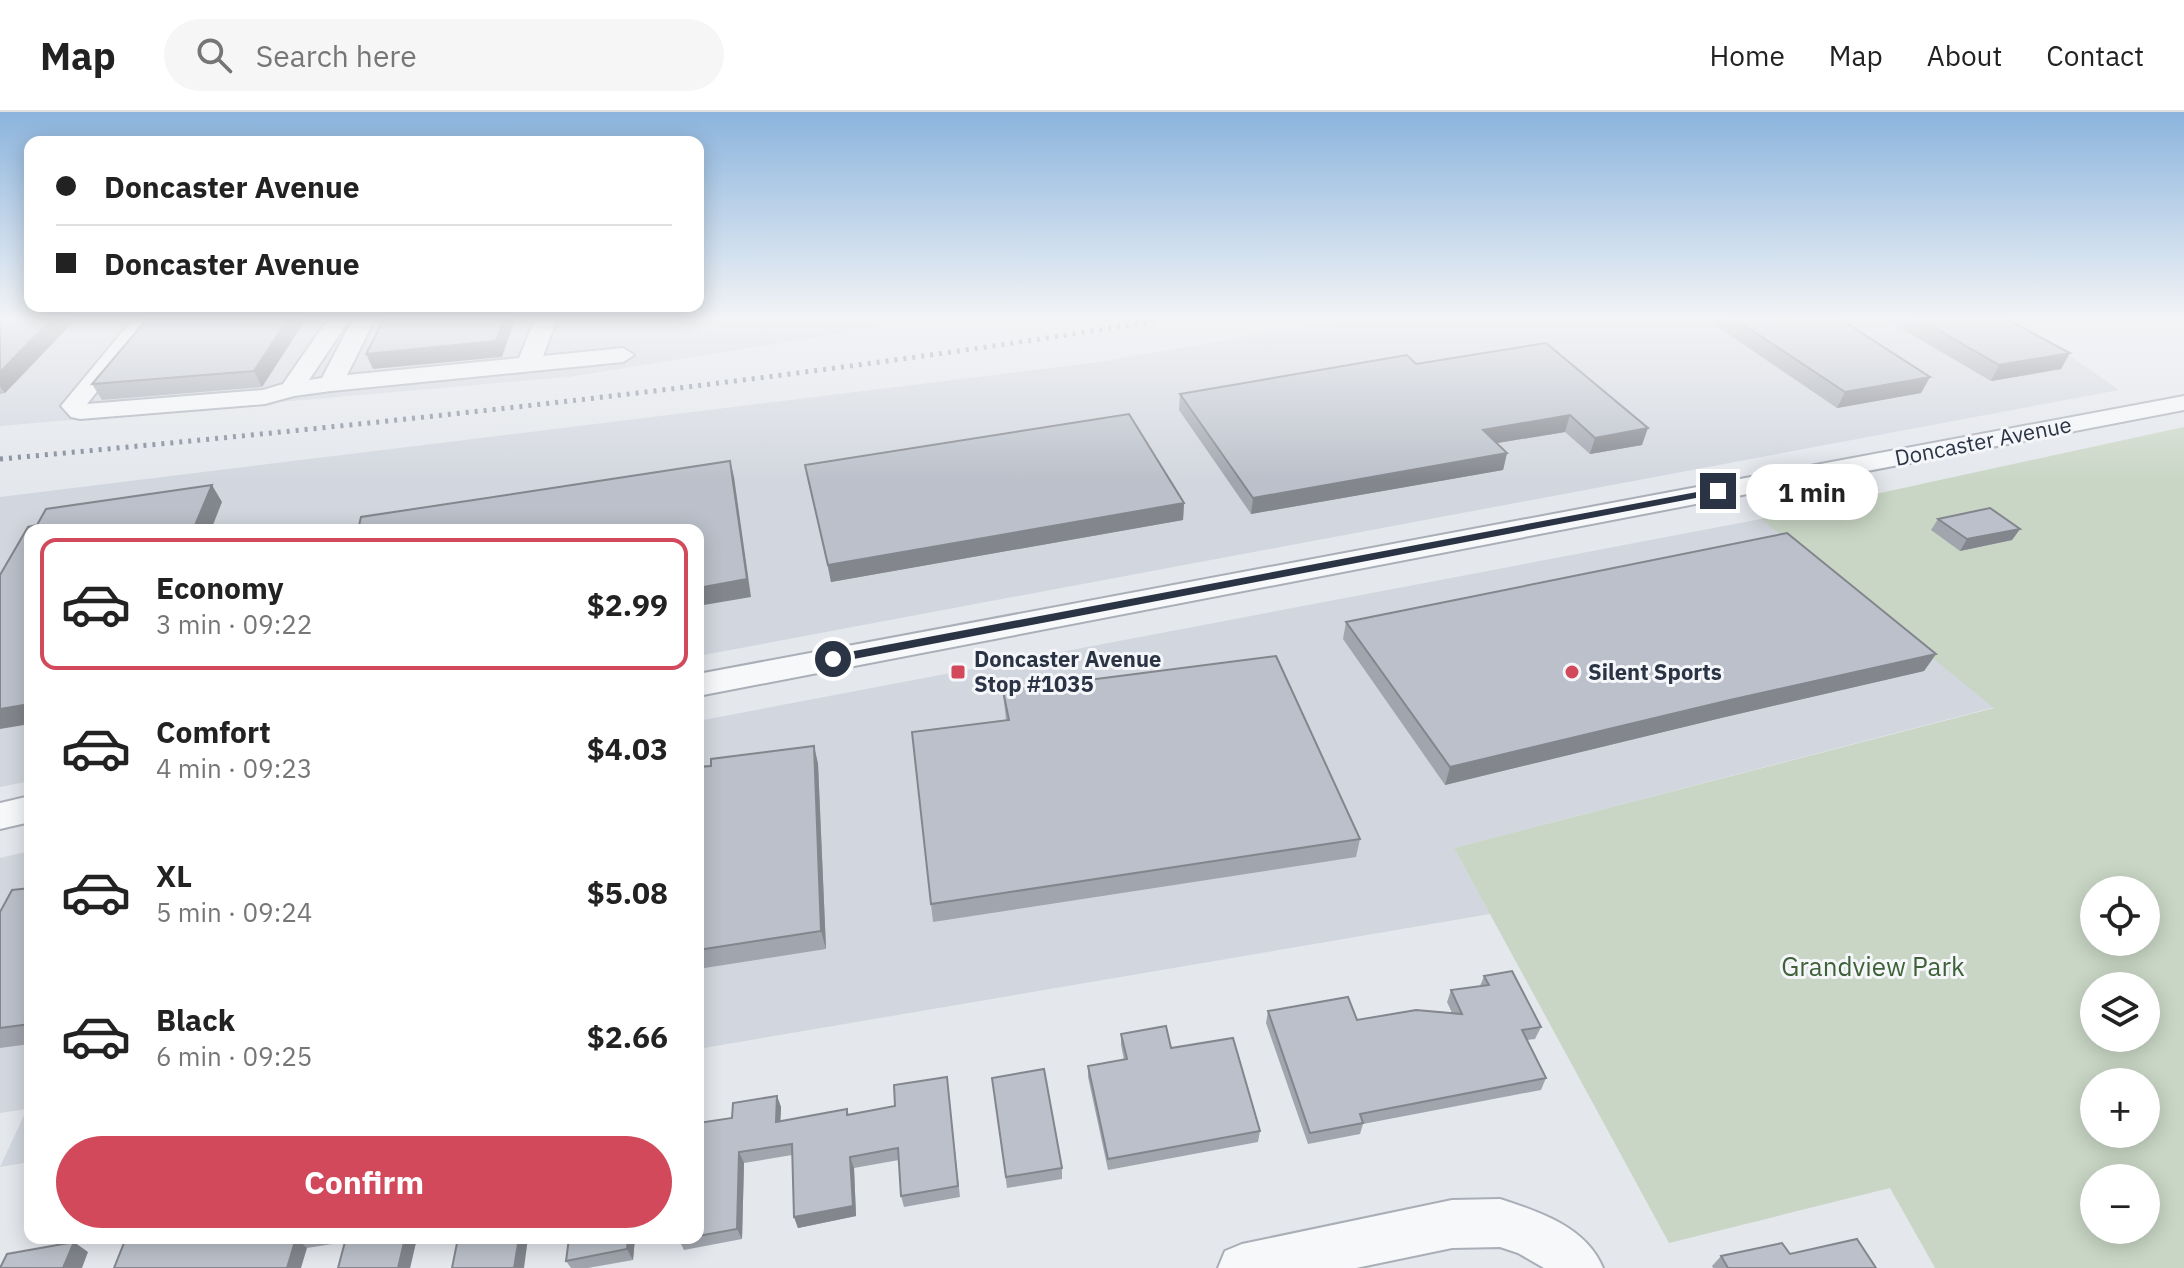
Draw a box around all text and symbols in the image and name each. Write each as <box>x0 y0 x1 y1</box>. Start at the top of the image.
search box <box>164 19 724 91</box>
text: Map <box>40 31 116 80</box>
icon: search <box>192 33 236 77</box>
text: Search here <box>256 36 417 75</box>
text: Home <box>1709 37 1785 74</box>
text: Map <box>1829 37 1883 74</box>
text: About <box>1927 37 2002 74</box>
text: Contact <box>2046 37 2144 74</box>
text: Doncaster Avenue <box>104 167 360 206</box>
text: Doncaster Avenue <box>104 244 360 283</box>
street label: Doncaster Avenue <box>1892 409 2074 472</box>
callout: 1 min <box>1746 463 1878 519</box>
route end <box>1700 473 1736 509</box>
text: 1 min <box>1778 475 1846 509</box>
icon: car <box>60 568 132 640</box>
text: Economy <box>156 568 284 607</box>
text: $2.99 <box>587 585 668 624</box>
text: 3 min · 09:22 <box>156 607 312 641</box>
route start <box>815 641 851 677</box>
place label: Doncaster Avenue Stop #1035 <box>974 644 1161 698</box>
place label: Silent Sports <box>1588 657 1722 686</box>
marker: Doncaster Avenue Stop #1035 <box>949 663 967 681</box>
marker: Silent Sports <box>1563 663 1581 681</box>
icon: car <box>60 712 132 784</box>
text: Comfort <box>156 712 271 751</box>
text: $4.03 <box>587 729 668 768</box>
text: 4 min · 09:23 <box>156 751 312 785</box>
icon: car <box>60 856 132 928</box>
text: XL <box>156 856 192 895</box>
text: $5.08 <box>587 873 668 912</box>
map controls <box>2080 876 2160 1244</box>
button: locate <box>2080 876 2160 956</box>
text: 5 min · 09:24 <box>156 895 312 929</box>
park label: Grandview Park <box>1781 949 1965 983</box>
button: layers <box>2080 972 2160 1052</box>
icon: car <box>60 1000 132 1072</box>
text: Black <box>156 1000 235 1039</box>
text: $2.66 <box>587 1017 668 1056</box>
text: 6 min · 09:25 <box>156 1039 312 1073</box>
button: + <box>2080 1068 2160 1148</box>
button: Confirm <box>56 1136 672 1228</box>
button: − <box>2080 1164 2160 1244</box>

